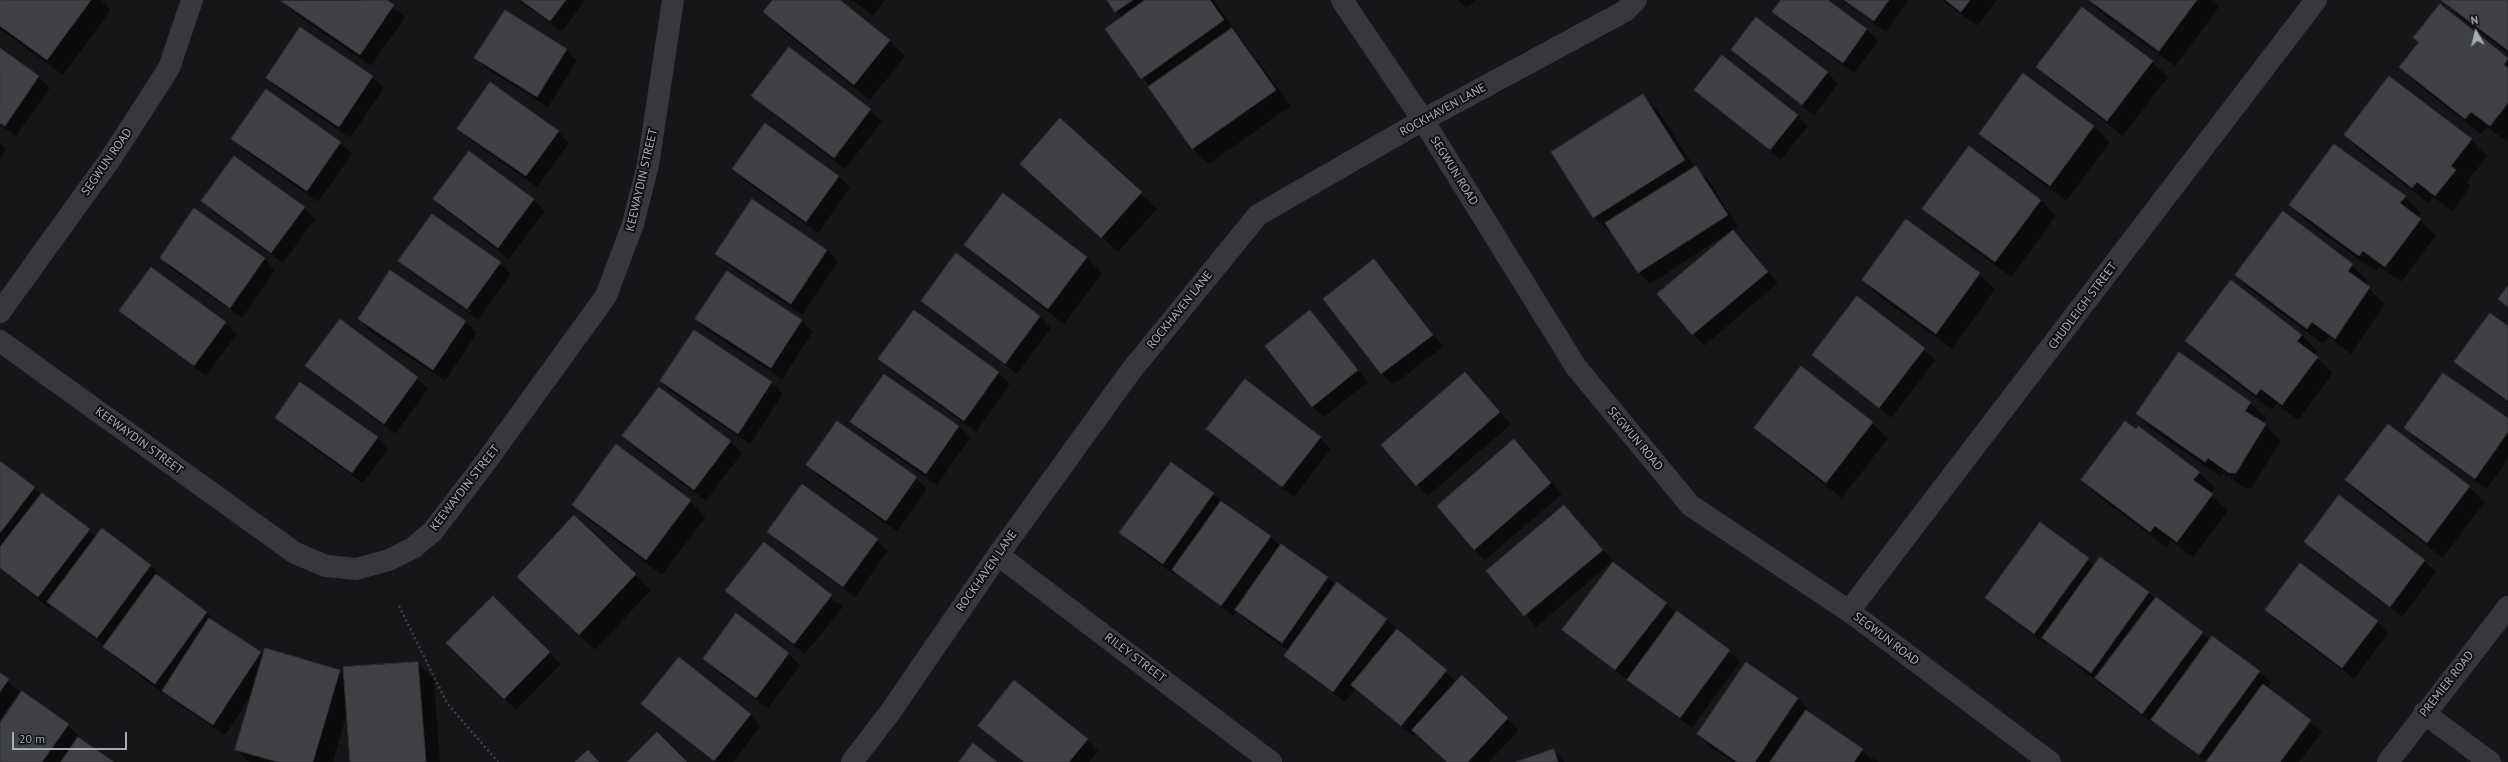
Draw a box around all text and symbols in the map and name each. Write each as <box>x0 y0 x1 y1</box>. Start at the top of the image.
north arrow <box>2456 12 2496 52</box>
text: N <box>2470 13 2479 28</box>
street label: ROCKHAVEN LANE <box>1398 80 1488 140</box>
street label: SEGWUN ROAD <box>79 126 135 198</box>
street label: KEEWAYDIN STREET <box>623 127 661 233</box>
street label: SEGWUN ROAD <box>1427 134 1481 208</box>
street label: CHUDLEIGH STREET <box>2046 260 2120 352</box>
street label: ROCKHAVEN LANE <box>1144 268 1216 352</box>
street label: KEEWAYDIN STREET <box>92 404 186 478</box>
street label: SEGWUN ROAD <box>1604 404 1666 474</box>
street label: KEEWAYDIN STREET <box>427 442 503 534</box>
street label: ROCKHAVEN LANE <box>954 528 1020 614</box>
street label: SEGWUN ROAD <box>1850 610 1922 668</box>
street label: RILEY STREET <box>1102 630 1168 686</box>
street label: PREMIER ROAD <box>2417 648 2477 720</box>
scale bar <box>14 724 129 750</box>
text: 20 m <box>19 731 45 746</box>

